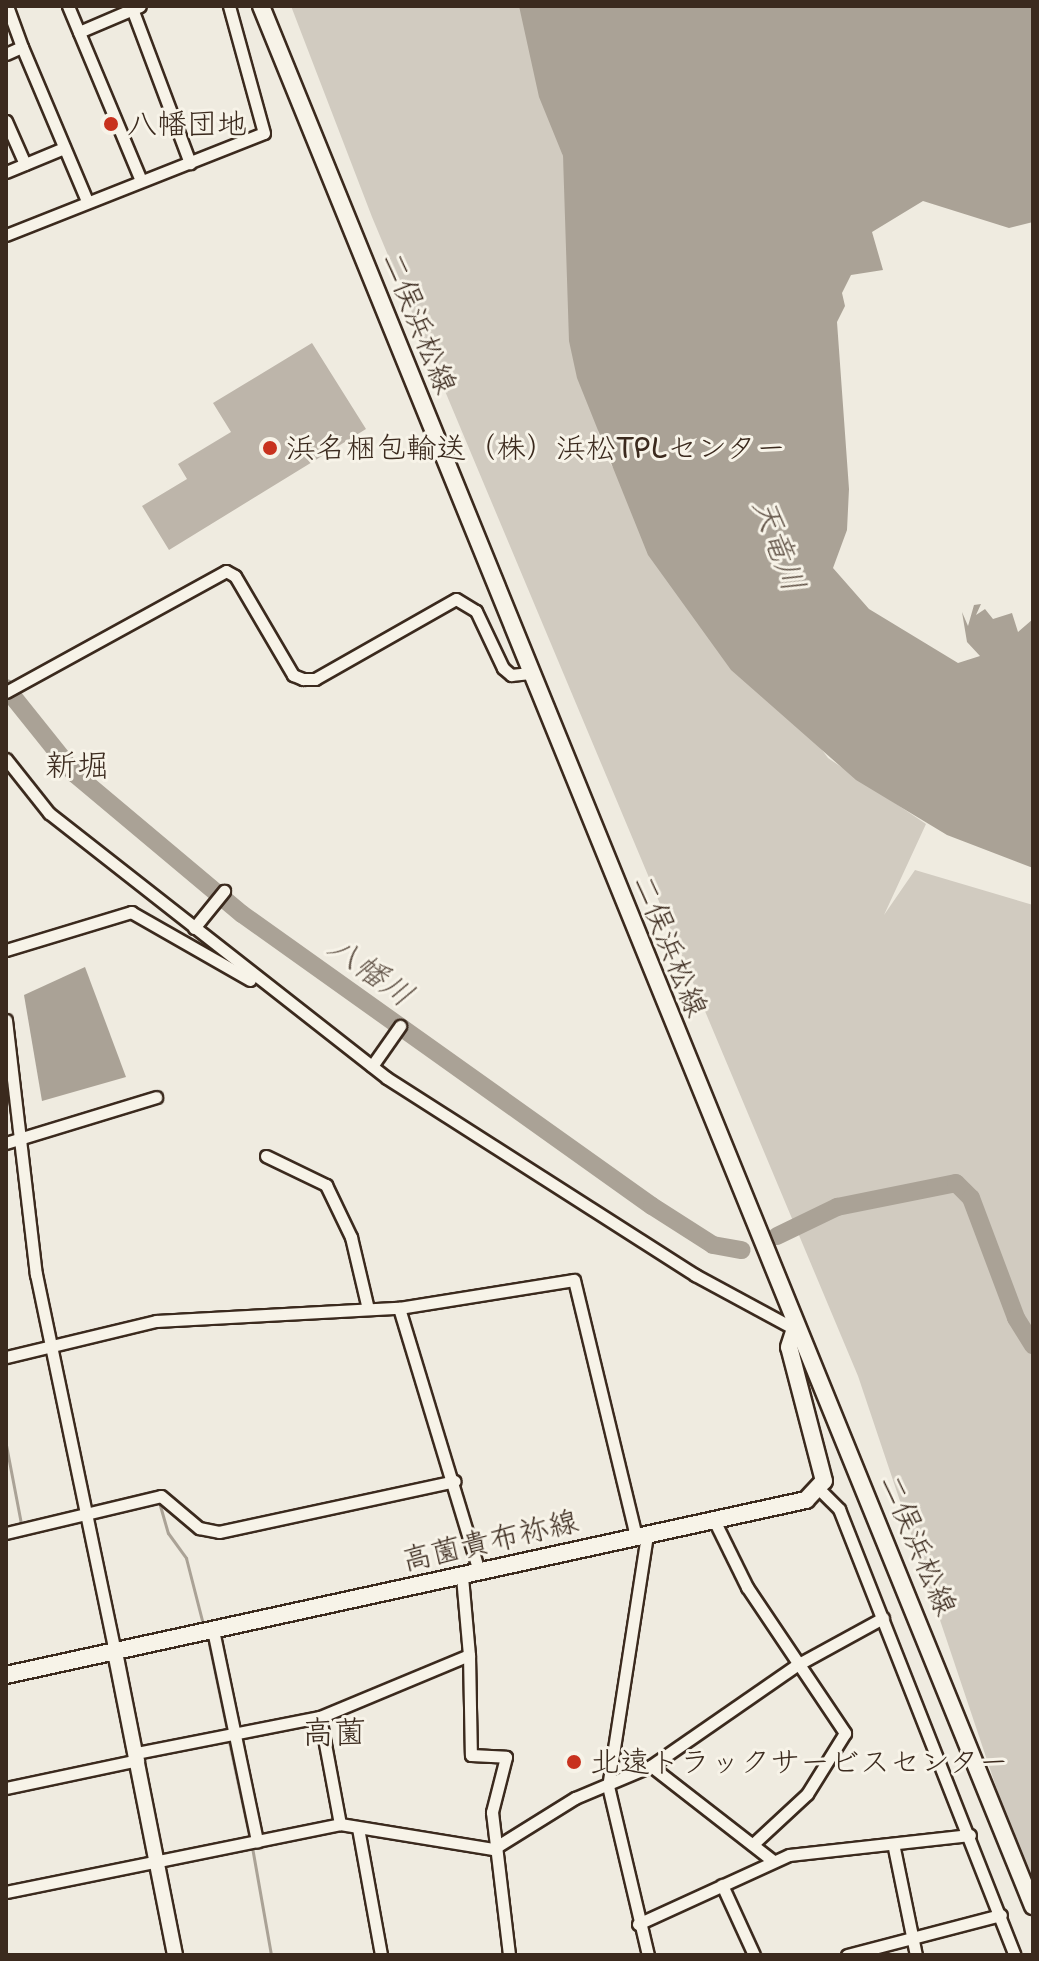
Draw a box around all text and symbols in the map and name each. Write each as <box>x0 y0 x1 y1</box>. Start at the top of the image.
place label: 八幡団地 <box>127 106 247 142</box>
marker: 八幡団地 <box>102 115 120 133</box>
street label: 二俣浜松線 <box>374 247 464 399</box>
place label: 浜名梱包輸送（株）浜松TPLセンター <box>286 430 787 466</box>
marker: 浜名梱包輸送（株）浜松TPLセンター <box>261 439 279 457</box>
water label: 天竜川 <box>745 493 813 597</box>
district label: 新堀 <box>45 746 109 784</box>
street label: 二俣浜松線 <box>625 870 715 1022</box>
water label: 八幡川 <box>321 927 421 1015</box>
street label: 二俣浜松線 <box>872 1469 964 1621</box>
street label: 高薗貴布祢線 <box>398 1503 582 1579</box>
district label: 高薗 <box>302 1713 366 1751</box>
place label: 北遠トラックサービスセンター <box>590 1744 1010 1780</box>
marker: 北遠トラックサービスセンター <box>565 1753 583 1771</box>

